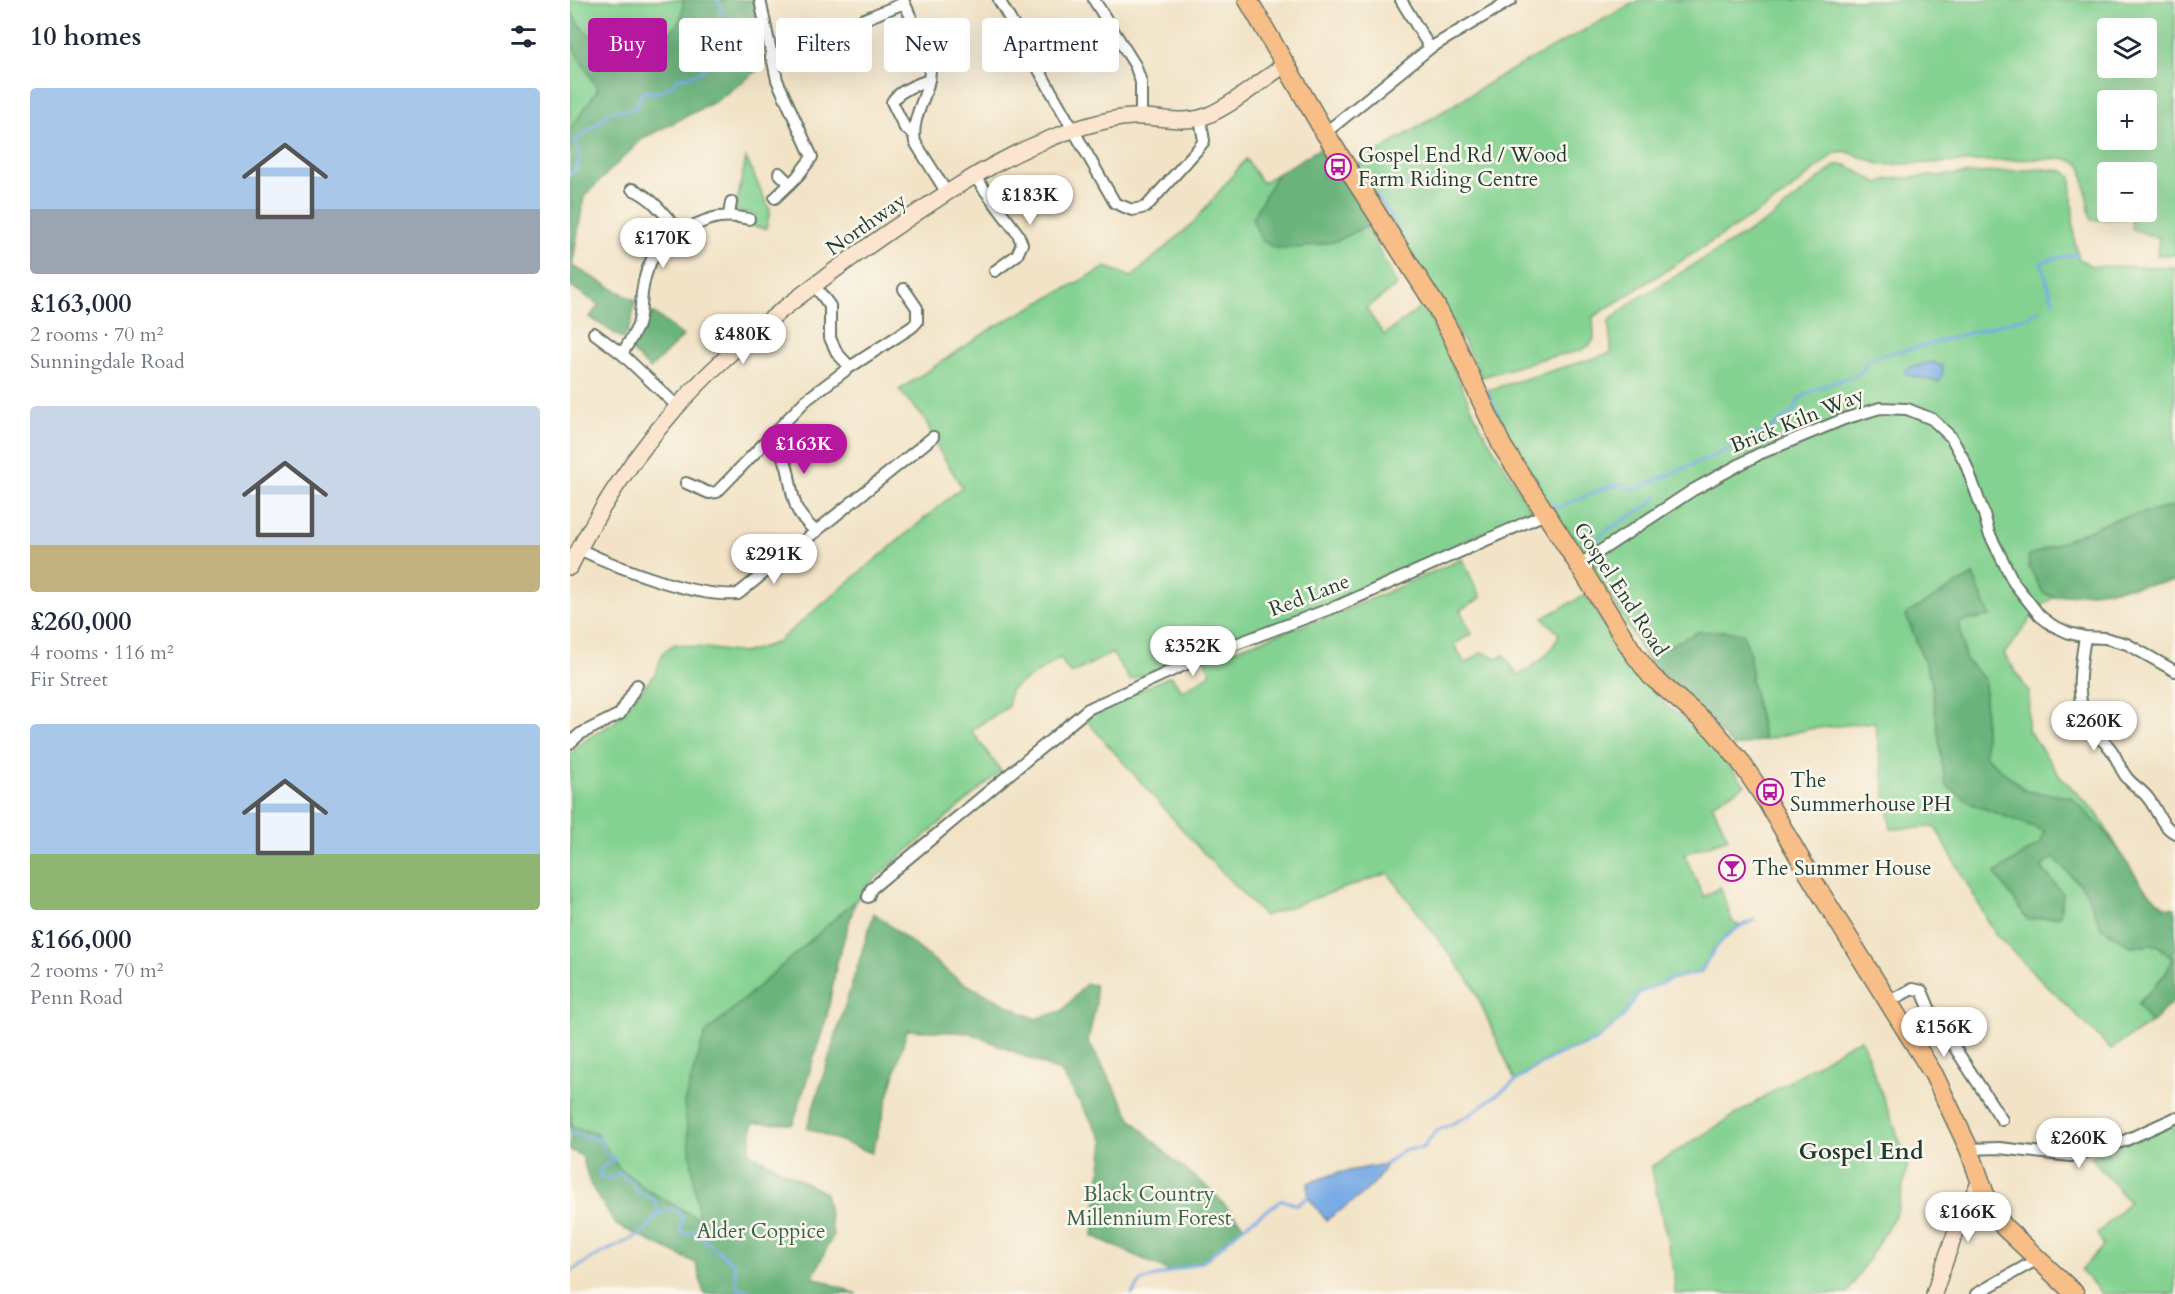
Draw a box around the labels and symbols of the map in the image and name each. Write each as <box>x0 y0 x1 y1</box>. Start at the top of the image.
place label: Gospel End Rd / Wood Farm Riding Centre <box>1358 141 1567 194</box>
bus stop icon: Gospel End Rd / Wood Farm Riding Centre <box>1323 152 1353 182</box>
pin: £183K <box>988 175 1072 226</box>
street label: Northway <box>820 186 912 263</box>
pin: £170K <box>621 218 705 269</box>
pin: £480K <box>701 314 785 365</box>
street label: Brick Kiln Way <box>1726 380 1868 461</box>
pin: £163K <box>762 424 846 475</box>
street label: Gospel End Road <box>1566 517 1675 662</box>
pin: £291K <box>732 534 816 585</box>
street label: Red Lane <box>1265 567 1354 624</box>
pin: £352K <box>1151 626 1235 677</box>
pin: £260K <box>2052 701 2136 752</box>
place label: The Summerhouse PH <box>1790 766 1951 819</box>
bus stop icon: The Summerhouse PH <box>1755 777 1785 807</box>
bar icon: The Summer House <box>1717 853 1747 883</box>
place label: The Summer House <box>1752 854 1932 883</box>
pin: £156K <box>1902 1007 1986 1058</box>
pin: £260K <box>2037 1118 2121 1169</box>
district label: Gospel End <box>1798 1135 1924 1168</box>
park label: Black Country Millennium Forest <box>1067 1180 1232 1233</box>
pin: £166K <box>1926 1192 2010 1243</box>
park label: Alder Coppice <box>696 1217 826 1246</box>

